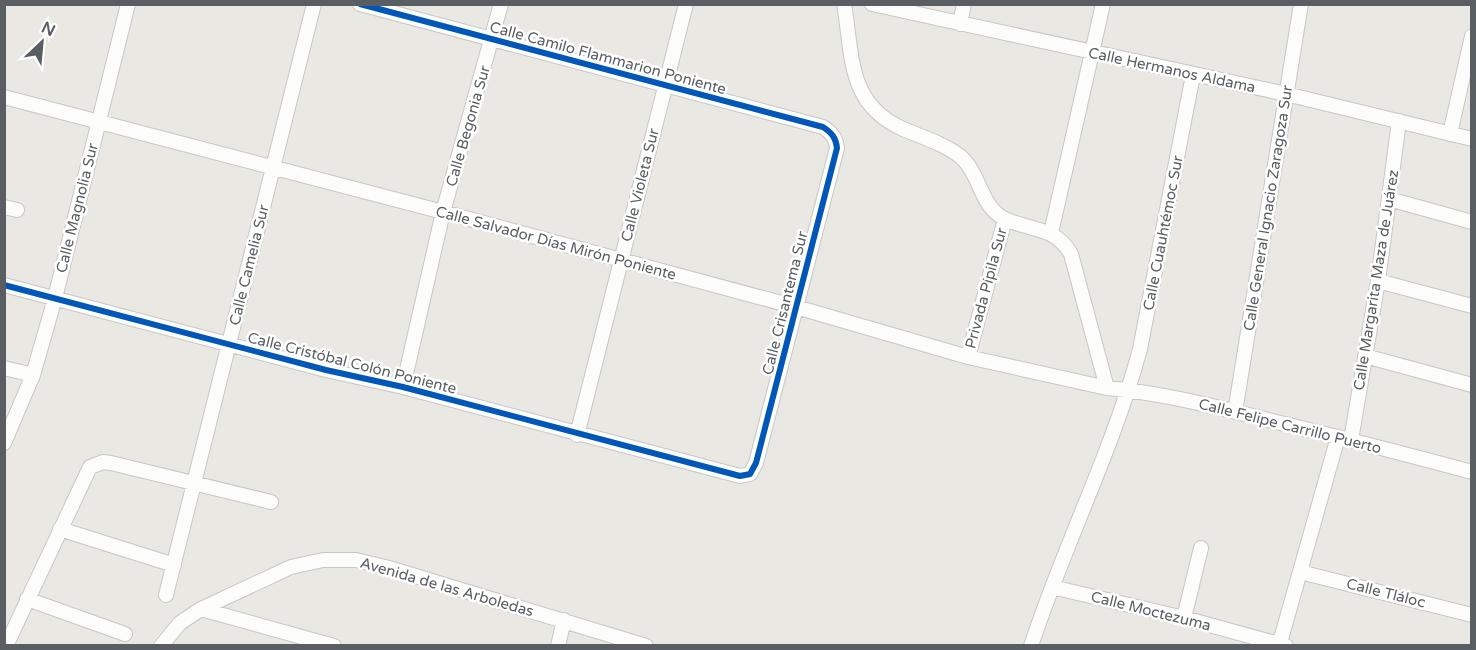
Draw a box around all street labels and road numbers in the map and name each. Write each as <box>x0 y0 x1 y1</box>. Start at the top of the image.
street label: Calle Camilo Flammarion Poniente <box>488 18 728 98</box>
street label: Calle Hermanos Aldama <box>1087 43 1257 97</box>
street label: Calle Begonia Sur <box>442 63 494 189</box>
street label: Calle General Ignacio Zaragoza Sur <box>1240 84 1296 332</box>
street label: Calle Violeta Sur <box>617 126 663 244</box>
street label: Calle Magnolia Sur <box>52 141 102 275</box>
street label: Calle Cuauhtémoc Sur <box>1139 154 1187 312</box>
street label: Calle Margarita Maza de Juárez <box>1350 168 1402 392</box>
street label: Calle Salvador Días Mirón Poniente <box>434 202 678 284</box>
street label: Calle Camelia Sur <box>225 203 273 327</box>
street label: Privada Pípila Sur <box>961 225 1011 350</box>
street label: Calle Crisantema Sur <box>758 229 812 377</box>
street label: Calle Cristóbal Colón Poniente <box>246 328 458 398</box>
street label: Calle Felipe Carrillo Puerto <box>1197 395 1383 457</box>
street label: Avenida de las Arboledas <box>358 554 536 620</box>
street label: Calle Tláloc <box>1345 574 1427 612</box>
street label: Calle Moctezuma <box>1089 587 1213 635</box>

